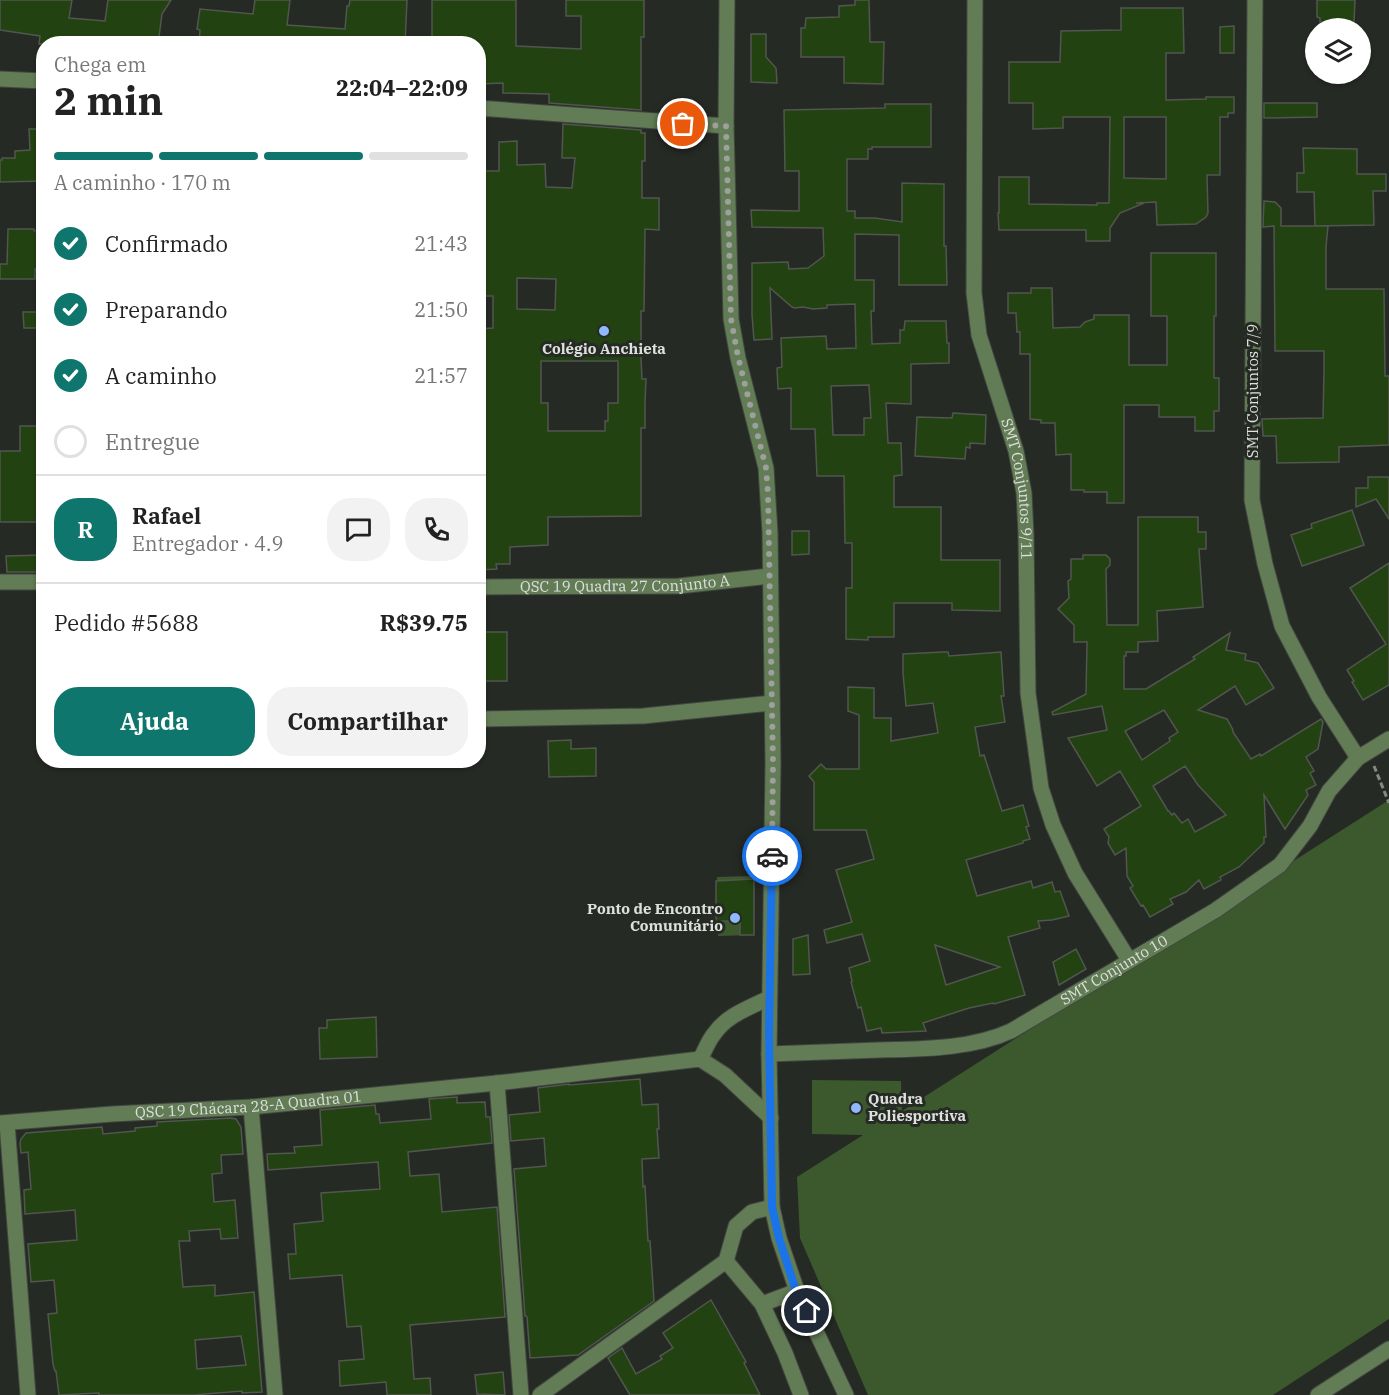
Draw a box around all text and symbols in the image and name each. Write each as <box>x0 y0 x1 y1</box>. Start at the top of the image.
map controls <box>1305 18 1371 84</box>
button: layers <box>1305 18 1371 84</box>
text: Chega em <box>54 51 146 78</box>
text: 22:04–22:09 <box>336 73 468 102</box>
text: 2 min <box>54 75 163 126</box>
pin <box>657 98 708 149</box>
icon: bag <box>666 107 699 140</box>
text: A caminho · 170 m <box>54 169 231 196</box>
icon: check <box>54 227 87 260</box>
text: Confirmado <box>105 229 228 258</box>
text: 21:43 <box>414 230 468 257</box>
icon: check <box>54 293 87 326</box>
text: Preparando <box>105 295 227 324</box>
text: 21:50 <box>414 296 468 323</box>
marker: Colégio Anchieta <box>597 324 611 338</box>
street label: SMT Conjuntos 7/9 <box>1243 324 1262 458</box>
place label: Colégio Anchieta <box>542 339 666 358</box>
icon: check <box>54 359 87 392</box>
text: A caminho <box>105 361 217 390</box>
text: 21:57 <box>414 362 468 389</box>
street label: SMT Conjuntos 9/11 <box>997 416 1036 560</box>
text: Entregue <box>105 427 200 456</box>
button: chat <box>327 498 390 561</box>
button: phone <box>405 498 468 561</box>
text: Rafael <box>132 501 201 530</box>
text: R <box>77 515 94 544</box>
text: Entregador · 4.9 <box>132 530 283 557</box>
street label: QSC 19 Quadra 27 Conjunto A <box>520 570 731 596</box>
text: Pedido #5688 <box>54 608 199 637</box>
text: R$39.75 <box>380 608 468 637</box>
button: Ajuda <box>54 687 255 756</box>
button: Compartilhar <box>267 687 468 756</box>
courier <box>742 826 802 886</box>
icon: car <box>756 840 789 873</box>
place label: Ponto de Encontro Comunitário <box>587 899 723 935</box>
marker: Ponto de Encontro Comunitário <box>728 911 742 925</box>
street label: SMT Conjunto 10 <box>1057 931 1171 1009</box>
street label: QSC 19 Chácara 28-A Quadra 01 <box>135 1086 362 1122</box>
place label: Quadra Poliesportiva <box>868 1089 966 1125</box>
marker: Quadra Poliesportiva <box>849 1101 863 1115</box>
pin <box>781 1285 832 1336</box>
icon: home <box>790 1294 823 1327</box>

